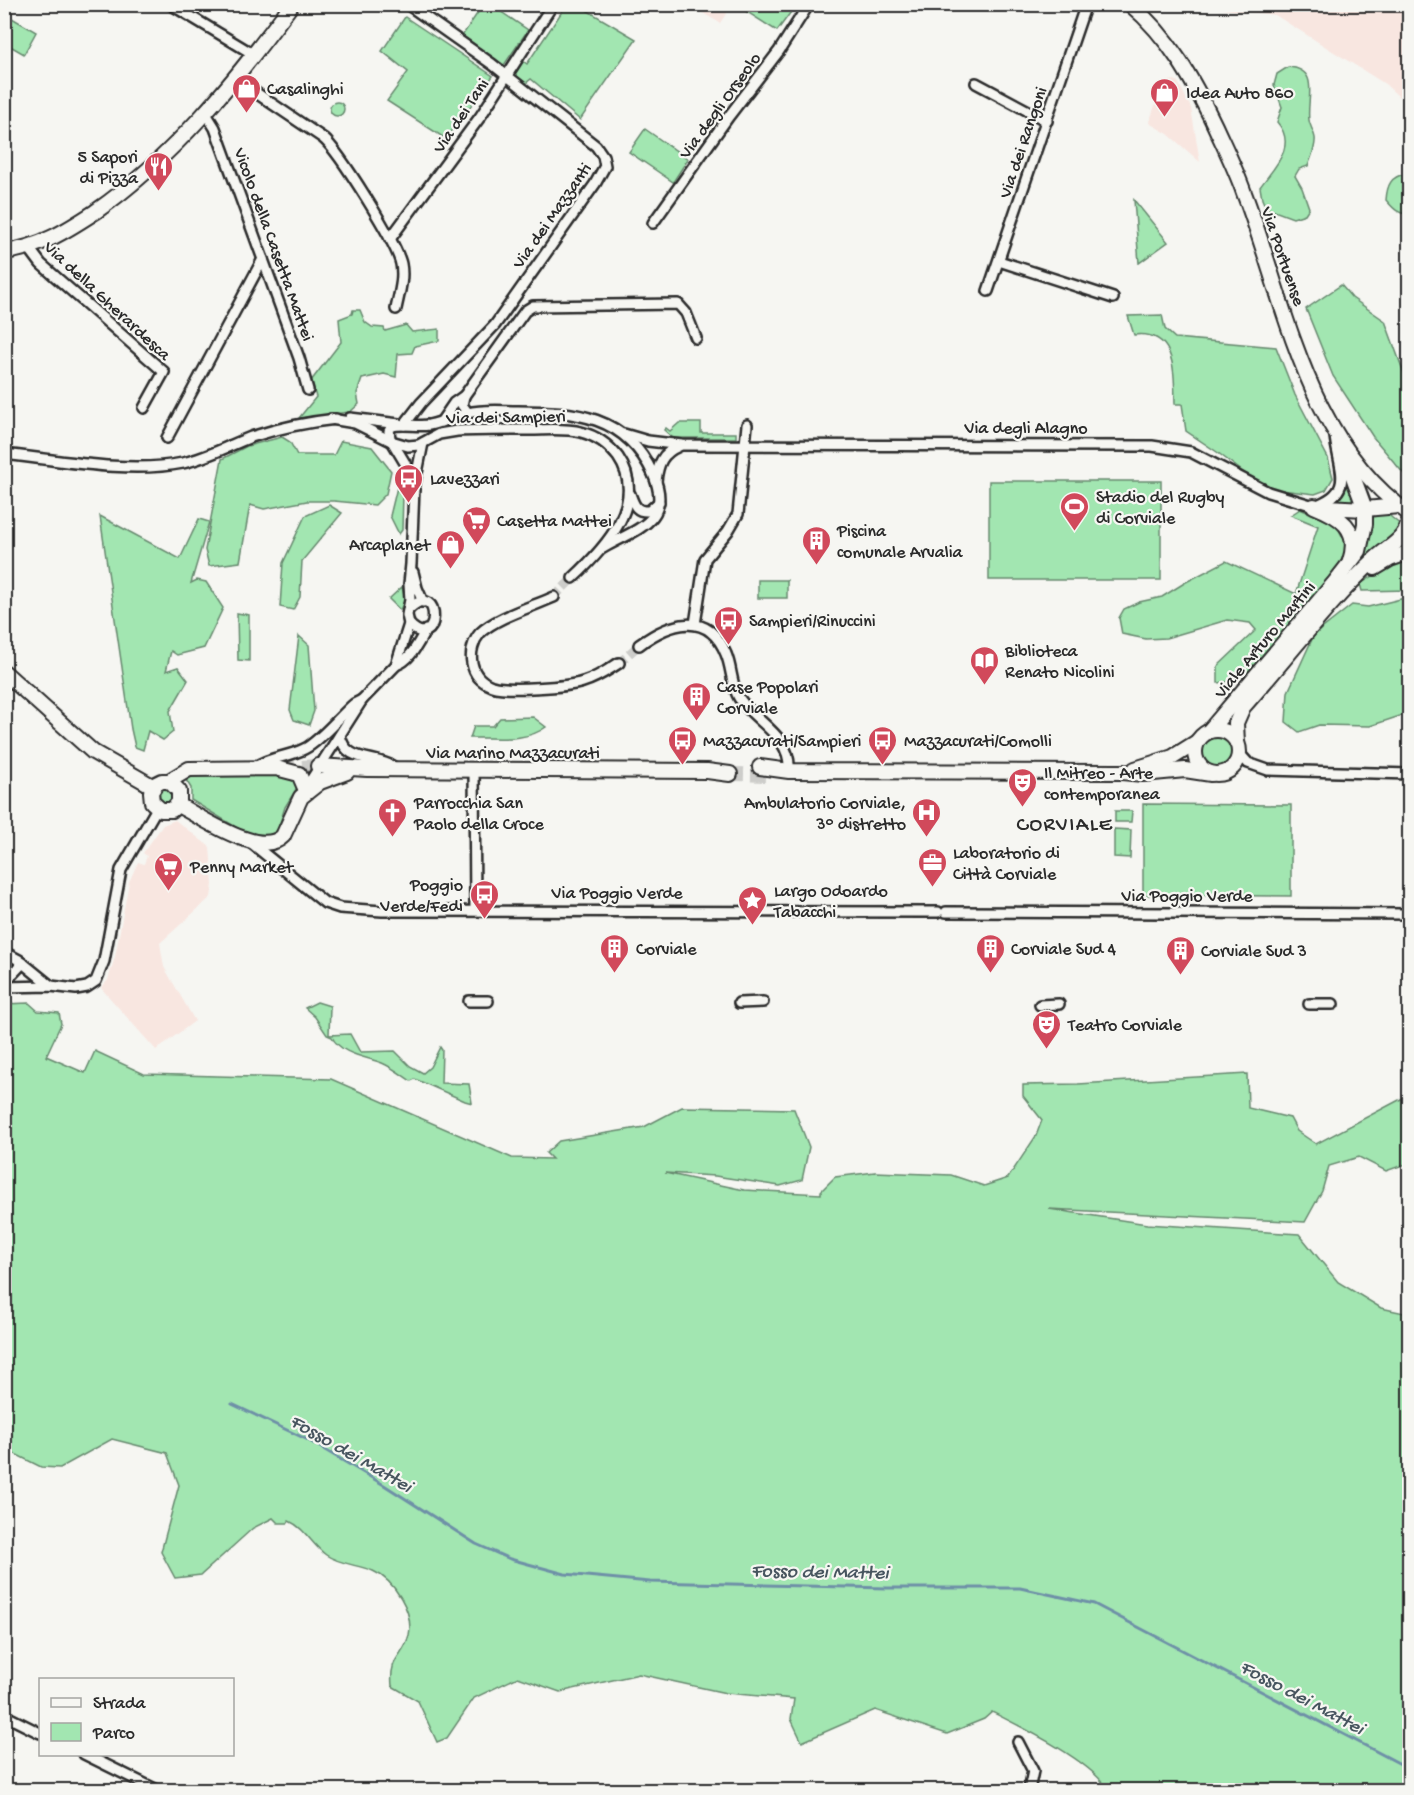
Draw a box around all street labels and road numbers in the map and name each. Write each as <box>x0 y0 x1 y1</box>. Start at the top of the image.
street label: Via degli Orseolo <box>675 49 767 164</box>
street label: Via dei Tani <box>429 75 495 159</box>
street label: Via dei Rangoni <box>995 84 1053 202</box>
street label: Vicolo della Casetta Mattei <box>228 144 317 344</box>
street label: Via dei Mazzanti <box>508 159 597 274</box>
street label: Via Portuense <box>1255 204 1309 310</box>
street label: Via della Gherardesca <box>38 237 175 367</box>
street label: Via dei Sampieri <box>445 407 566 430</box>
street label: Via degli Alagno <box>963 419 1088 440</box>
street label: Viale Arturo Martini <box>1210 578 1321 704</box>
street label: Via Marino Mazzacurati <box>425 744 600 765</box>
street label: Via Poggio Verde <box>551 884 683 905</box>
street label: Via Poggio Verde <box>1121 887 1253 908</box>

